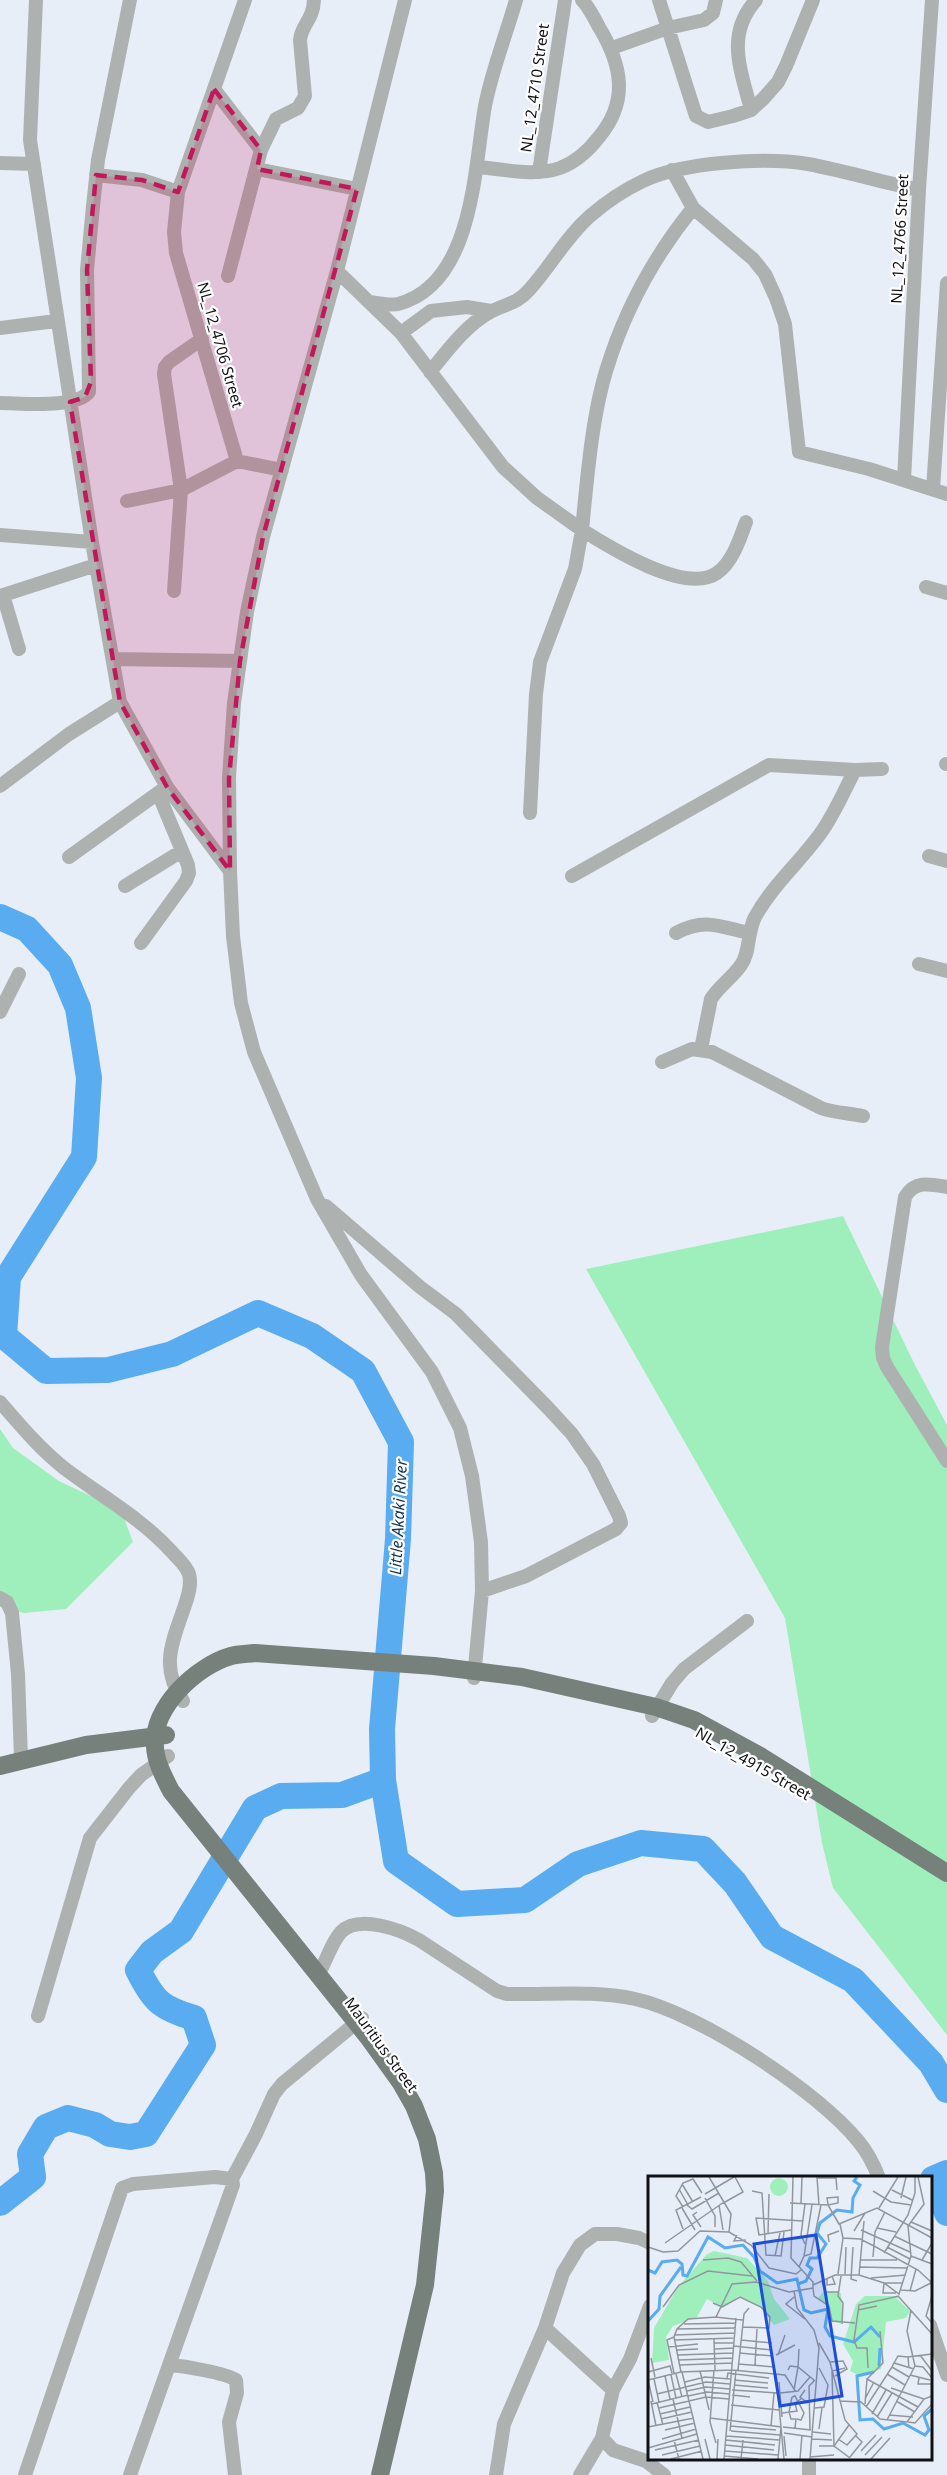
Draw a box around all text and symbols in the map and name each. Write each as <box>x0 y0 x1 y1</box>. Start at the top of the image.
street label: NL_12_4710 Street <box>515 22 553 154</box>
street label: NL_12_4766 Street <box>886 173 912 304</box>
street label: NL_12_4706 Street <box>193 280 249 410</box>
water label: Little Akaki River <box>384 1458 412 1576</box>
street label: NL_12_4915 Street <box>692 1722 815 1805</box>
street label: Mauritius Street <box>341 1993 423 2096</box>
inset map <box>648 2176 932 2460</box>

